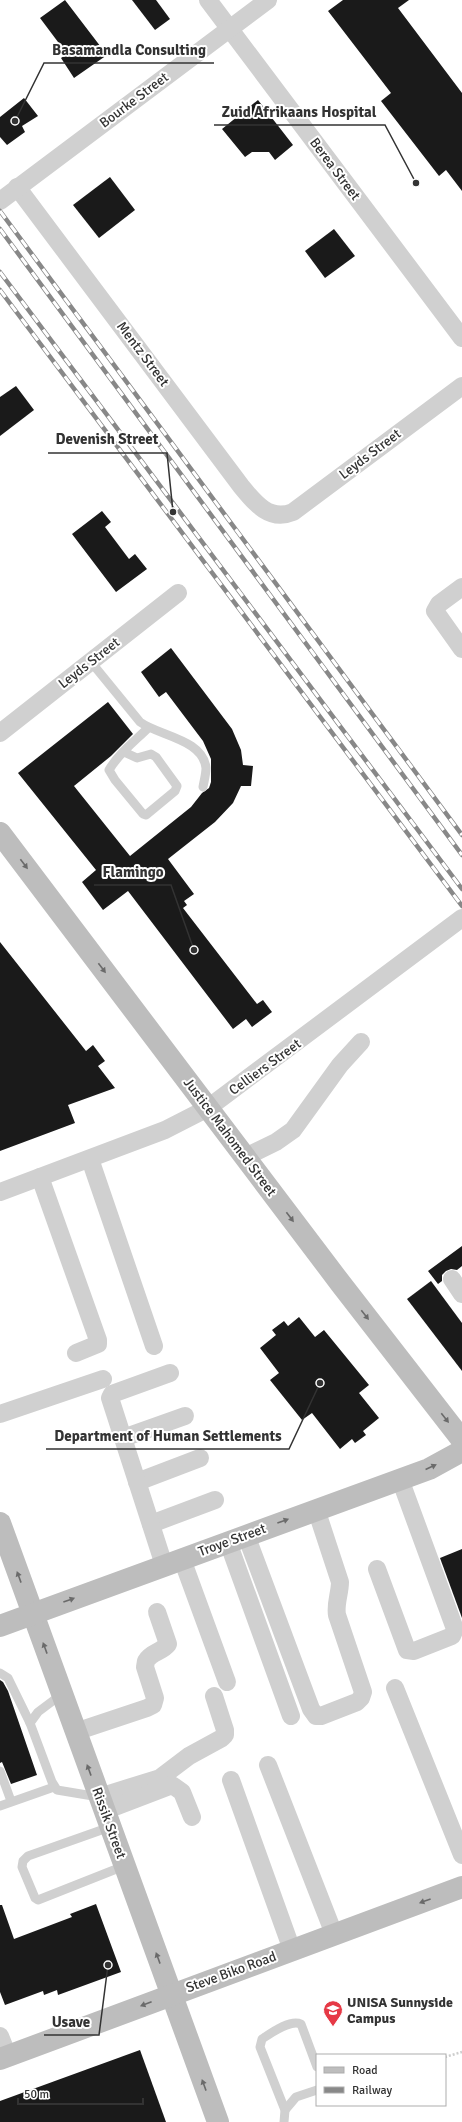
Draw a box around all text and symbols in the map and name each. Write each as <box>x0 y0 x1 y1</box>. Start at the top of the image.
callout: Basamandla Consulting <box>44 36 214 63</box>
text: Basamandla Consulting <box>52 41 206 59</box>
street label: Bourke Street <box>96 69 172 131</box>
callout: Zuid Afrikaans Hospital <box>214 98 385 125</box>
text: Zuid Afrikaans Hospital <box>222 103 377 121</box>
street label: Berea Street <box>306 134 364 204</box>
street label: Mentz Street <box>113 318 173 390</box>
street label: Leyds Street <box>336 425 404 483</box>
callout: Devenish Street <box>48 426 167 453</box>
text: Devenish Street <box>56 430 159 448</box>
street label: Leyds Street <box>55 634 123 692</box>
callout: Flamingo <box>94 858 171 885</box>
one-way arrow <box>19 859 28 870</box>
text: Flamingo <box>102 863 164 881</box>
one-way arrow <box>98 963 106 974</box>
street label: Celliers Street <box>226 1035 304 1099</box>
street label: Justice Mahomed Street <box>180 1074 280 1200</box>
one-way arrow <box>286 1212 294 1222</box>
one-way arrow <box>360 1309 369 1320</box>
one-way arrow <box>440 1412 449 1423</box>
callout: Department of Human Settlements <box>46 1422 289 1449</box>
text: Department of Human Settlements <box>54 1427 282 1445</box>
one-way arrow <box>426 1464 437 1470</box>
one-way arrow <box>277 1518 289 1524</box>
street label: Troye Street <box>196 1520 268 1560</box>
one-way arrow <box>16 1571 22 1583</box>
one-way arrow <box>64 1597 76 1603</box>
one-way arrow <box>42 1641 48 1653</box>
one-way arrow <box>86 1764 92 1776</box>
street label: Rissik Street <box>88 1785 130 1861</box>
one-way arrow <box>419 1898 431 1904</box>
street label: Steve Biko Road <box>183 1948 279 1996</box>
one-way arrow <box>155 1951 161 1963</box>
place label: UNISA Sunnyside Campus <box>347 1994 453 2027</box>
school or university icon: UNISA Sunnyside Campus <box>322 1999 344 2027</box>
one-way arrow <box>139 2002 151 2008</box>
callout: Usave <box>44 2008 99 2035</box>
text: Usave <box>52 2013 90 2031</box>
legend <box>316 2054 446 2106</box>
text: Road <box>352 2063 378 2078</box>
one-way arrow <box>201 2079 207 2091</box>
scale bar <box>18 2080 143 2106</box>
text: Railway <box>352 2083 392 2098</box>
text: 50 m <box>24 2087 49 2102</box>

